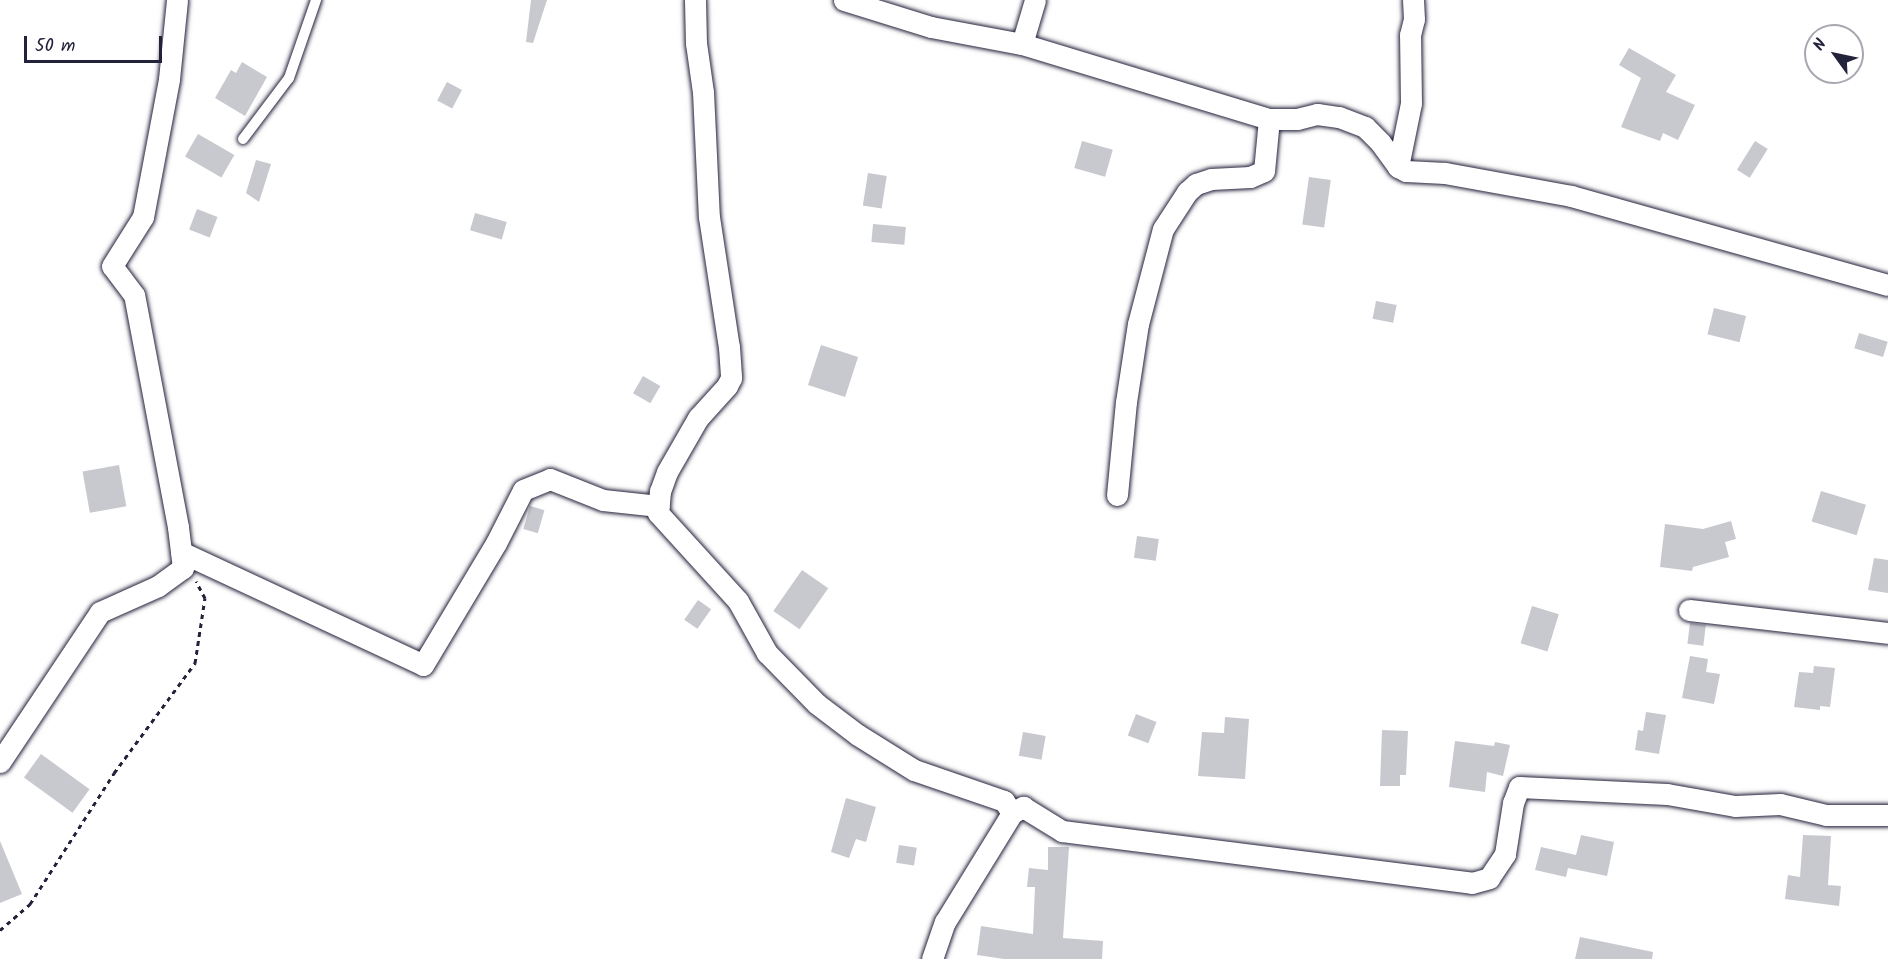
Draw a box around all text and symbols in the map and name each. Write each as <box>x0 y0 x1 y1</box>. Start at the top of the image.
scale bar <box>27 24 165 62</box>
north arrow <box>1804 24 1864 84</box>
text: 50 m <box>35 32 75 61</box>
text: N <box>1807 34 1833 56</box>

